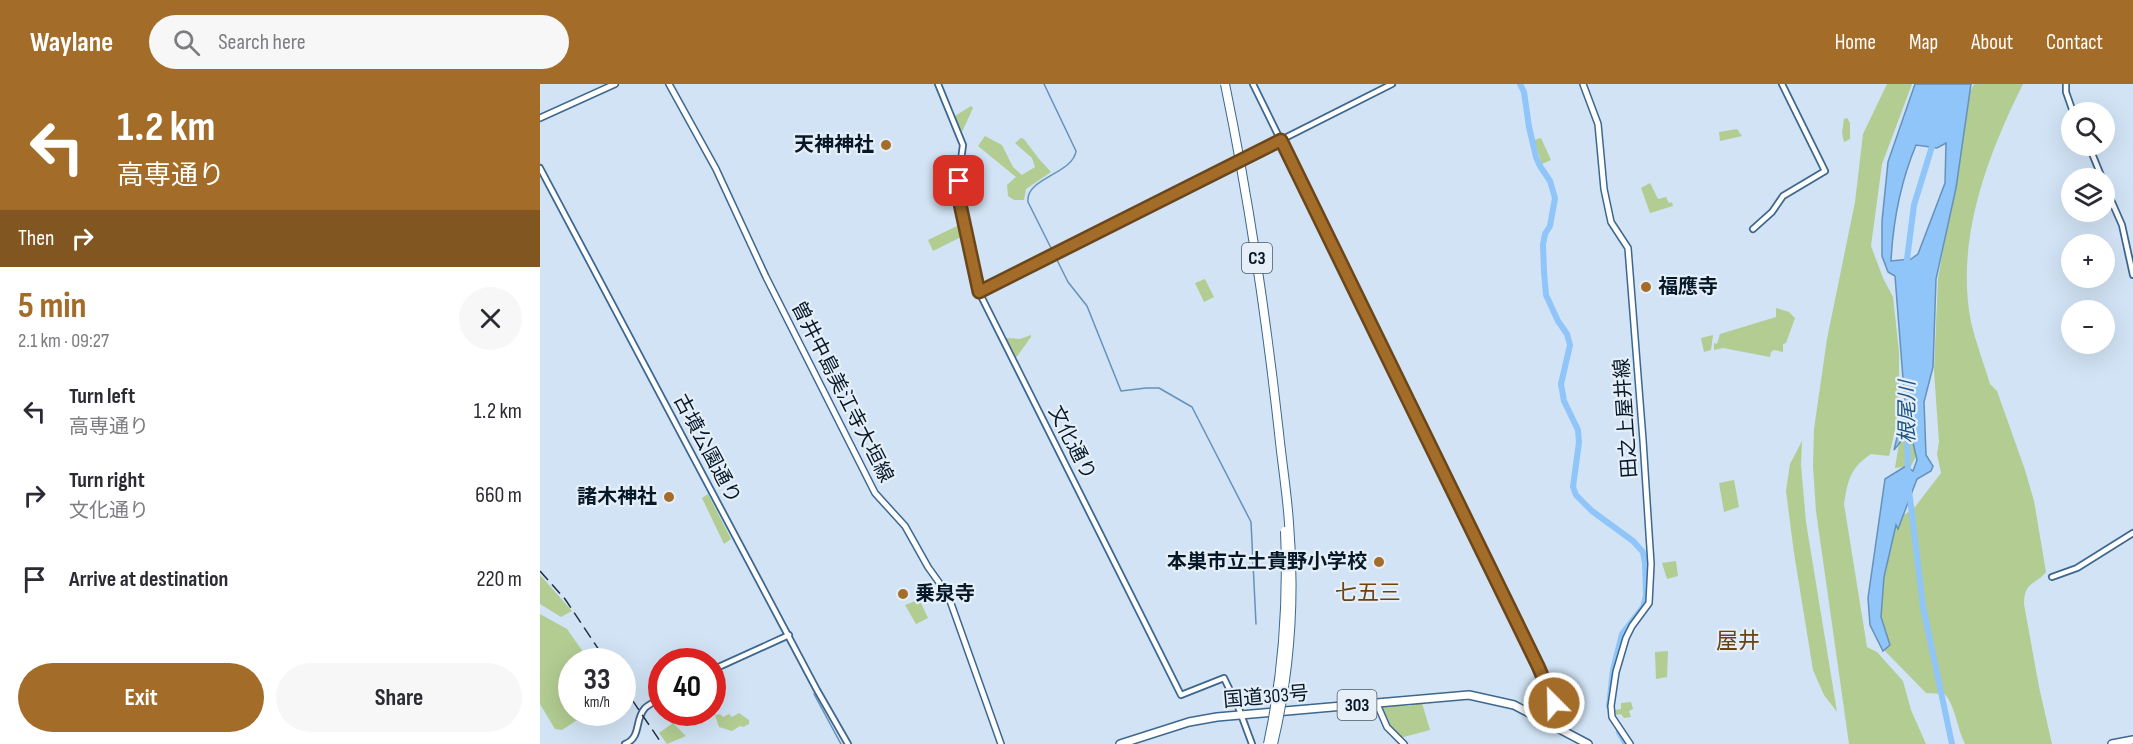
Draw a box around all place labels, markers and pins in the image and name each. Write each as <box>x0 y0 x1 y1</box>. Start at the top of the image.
place label: 天神神社 <box>794 133 874 157</box>
marker: 天神神社 <box>879 138 893 152</box>
pin <box>933 155 984 206</box>
place label: 福應寺 <box>1658 275 1718 299</box>
marker: 福應寺 <box>1639 280 1653 294</box>
place label: 諸木神社 <box>577 485 657 509</box>
marker: 諸木神社 <box>662 490 676 504</box>
place label: 本巣市立土貴野小学校 <box>1167 550 1367 574</box>
marker: 本巣市立土貴野小学校 <box>1372 555 1386 569</box>
place label: 乗泉寺 <box>915 582 975 606</box>
marker: 乗泉寺 <box>896 587 910 601</box>

